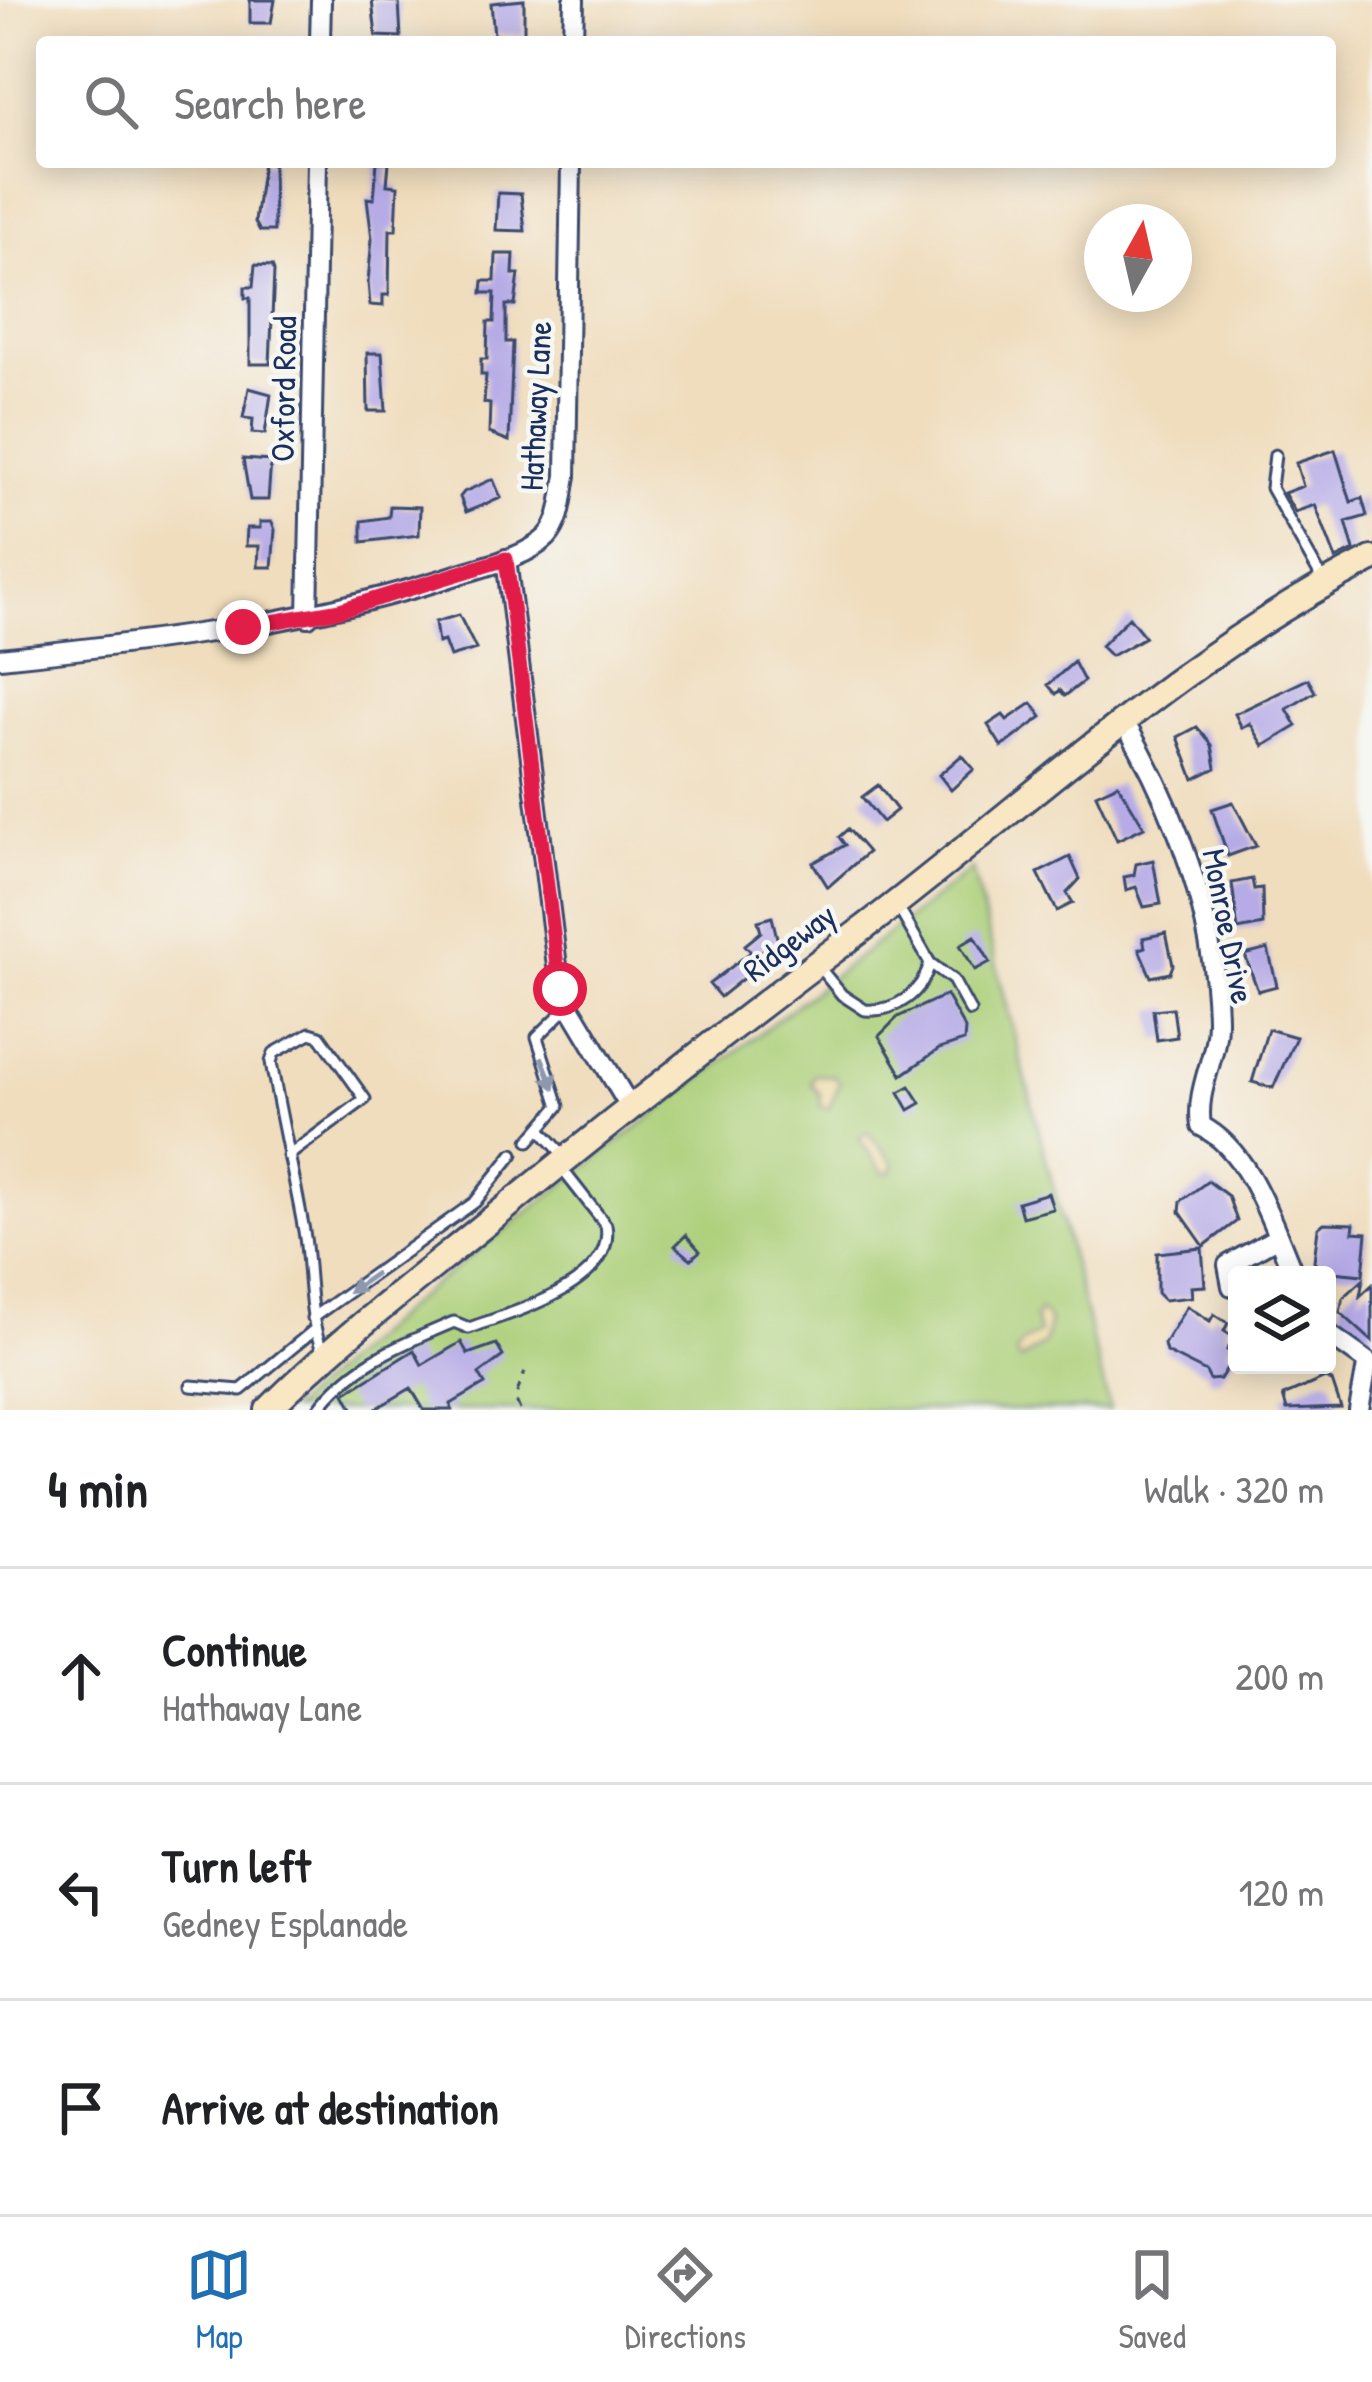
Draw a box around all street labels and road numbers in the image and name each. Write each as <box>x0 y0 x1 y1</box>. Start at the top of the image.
street label: Oxford Road <box>260 316 306 462</box>
street label: Hathaway Lane <box>509 320 562 492</box>
street label: Monroe Drive <box>1192 845 1266 1007</box>
street label: Ridgeway <box>734 893 845 992</box>

